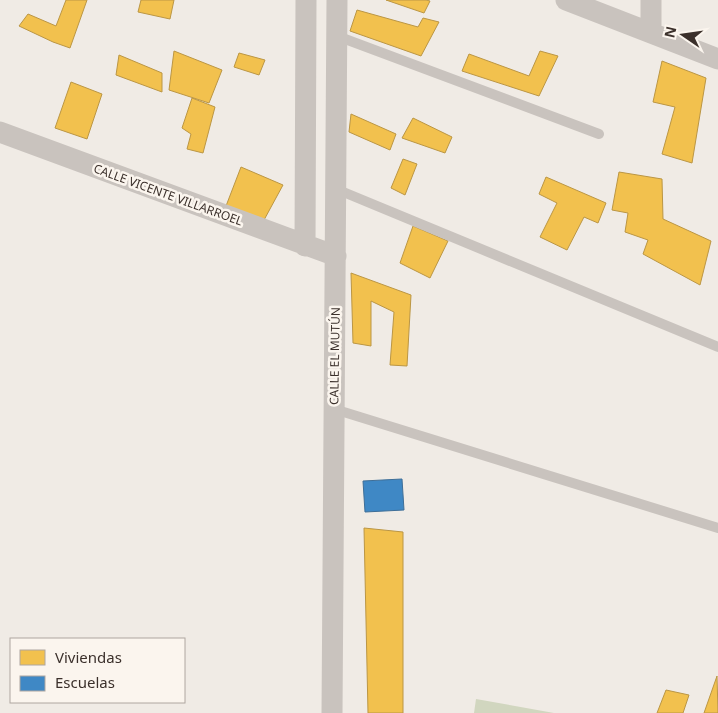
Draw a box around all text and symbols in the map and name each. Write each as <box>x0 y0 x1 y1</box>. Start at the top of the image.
north arrow <box>658 10 708 60</box>
text: N <box>659 24 680 40</box>
street label: CALLE VICENTE VILLARROEL <box>91 160 245 229</box>
street label: CALLE EL MUTÚN <box>325 307 344 405</box>
legend <box>10 638 185 703</box>
text: Viviendas <box>55 647 122 667</box>
text: Escuelas <box>55 672 115 692</box>

